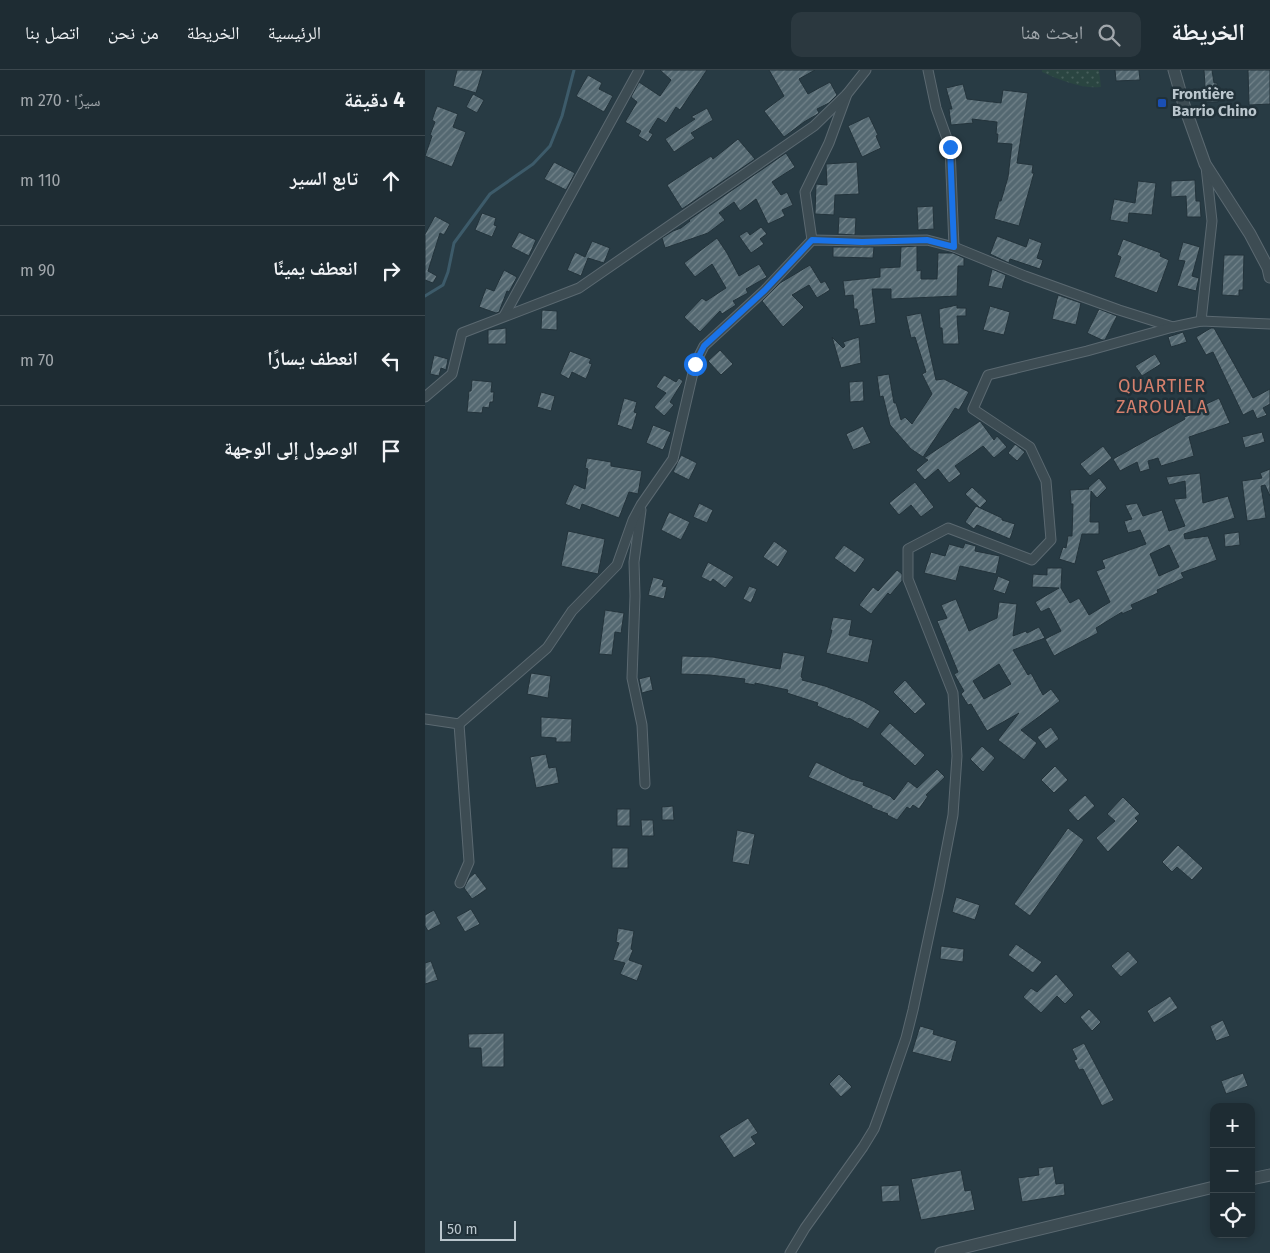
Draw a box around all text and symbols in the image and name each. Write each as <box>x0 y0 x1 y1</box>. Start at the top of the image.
search box <box>791 12 1141 57</box>
text: الخريطة <box>1171 18 1245 46</box>
text: ابحث هنا <box>1020 21 1083 44</box>
icon: search <box>1095 21 1123 49</box>
text: اتصل بنا <box>25 22 80 44</box>
text: من نحن <box>108 22 159 44</box>
text: الخريطة <box>187 22 240 44</box>
text: الرئيسية <box>268 22 321 44</box>
place label: Frontière Barrio Chino <box>1172 85 1257 120</box>
text: 4 دقيقة <box>344 87 405 113</box>
text: سيرًا · 270 m <box>20 91 100 110</box>
marker: Frontière Barrio Chino <box>1156 97 1168 109</box>
route end <box>939 136 962 159</box>
text: تابع السير <box>290 167 358 190</box>
icon: ahead <box>377 167 405 195</box>
text: 110 m <box>20 171 61 190</box>
text: انعطف يمينًا <box>273 257 358 280</box>
icon: right <box>377 257 405 285</box>
text: 90 m <box>20 261 55 280</box>
text: انعطف يسارًا <box>267 347 358 370</box>
icon: left <box>377 347 405 375</box>
text: 70 m <box>20 351 54 370</box>
route start <box>684 353 707 376</box>
district label: QUARTIER ZAROUALA <box>1116 375 1208 418</box>
text: الوصول إلى الوجهة <box>224 437 358 460</box>
icon: arrive <box>377 437 405 465</box>
map controls <box>1210 1103 1255 1238</box>
button: + <box>1210 1103 1255 1148</box>
button: − <box>1210 1148 1255 1193</box>
button: locate <box>1210 1193 1255 1238</box>
scale bar <box>440 1218 516 1241</box>
text: 50 m <box>447 1221 478 1238</box>

